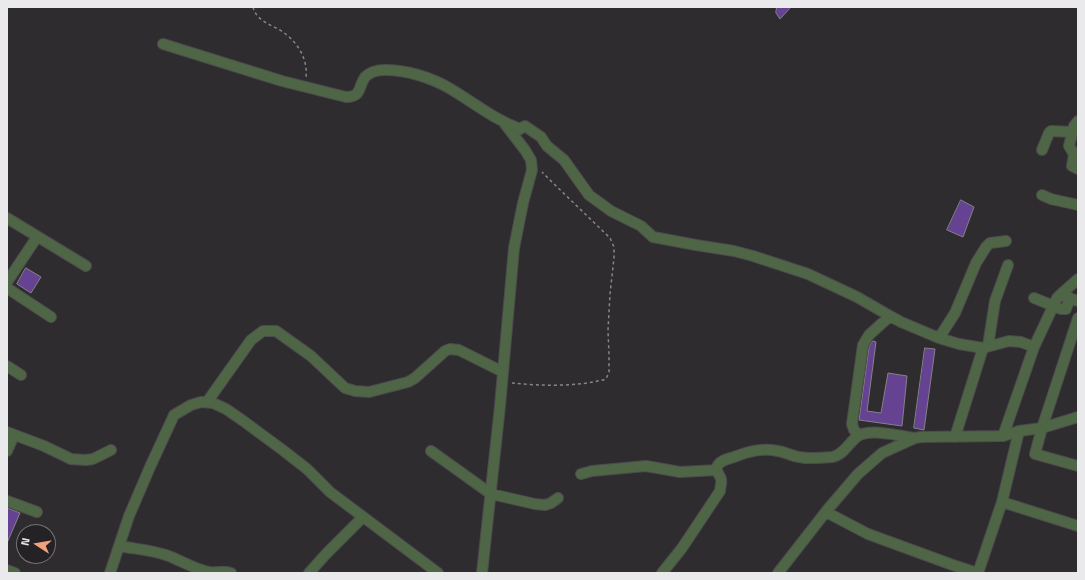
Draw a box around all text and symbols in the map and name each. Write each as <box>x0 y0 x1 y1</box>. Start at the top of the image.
north arrow <box>16 524 56 564</box>
text: N <box>17 536 34 547</box>

